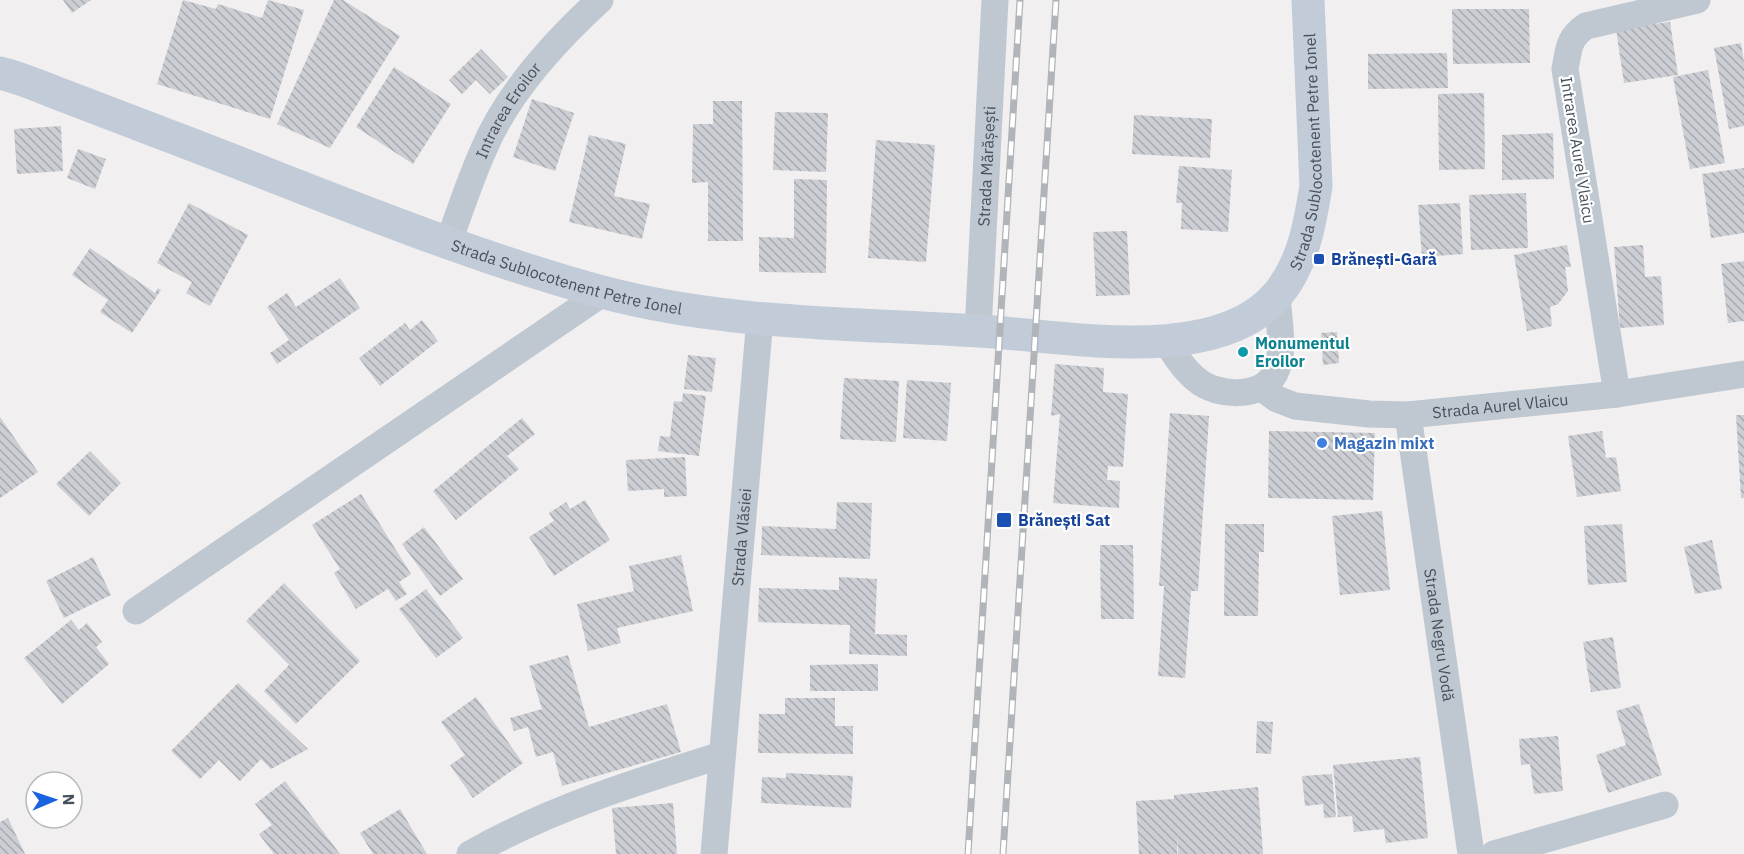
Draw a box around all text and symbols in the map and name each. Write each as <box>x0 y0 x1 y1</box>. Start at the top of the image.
street label: Strada Sublocotenent Petre Ionel <box>1285 33 1326 273</box>
street label: Intrarea Eroilor <box>471 58 545 161</box>
street label: Intrarea Aurel Vlaicu <box>1557 75 1599 225</box>
street label: Strada Mărășești <box>973 105 1000 227</box>
street label: Strada Sublocotenent Petre Ionel <box>449 235 684 319</box>
place label: Brănești-Gară <box>1331 249 1437 269</box>
marker: Brănești-Gară <box>1312 252 1326 266</box>
place label: Monumentul Eroilor <box>1255 333 1350 371</box>
marker: Monumentul Eroilor <box>1236 345 1250 359</box>
street label: Strada Aurel Vlaicu <box>1431 389 1569 423</box>
place label: Magazin mixt <box>1334 433 1434 453</box>
marker: Magazin mixt <box>1315 436 1329 450</box>
street label: Strada Vlăsiei <box>727 487 755 587</box>
place label: Brănești Sat <box>1018 510 1110 530</box>
marker: Brănești Sat <box>995 511 1013 529</box>
street label: Strada Negru Vodă <box>1420 567 1459 703</box>
north arrow <box>24 770 84 830</box>
text: N <box>59 793 79 806</box>

